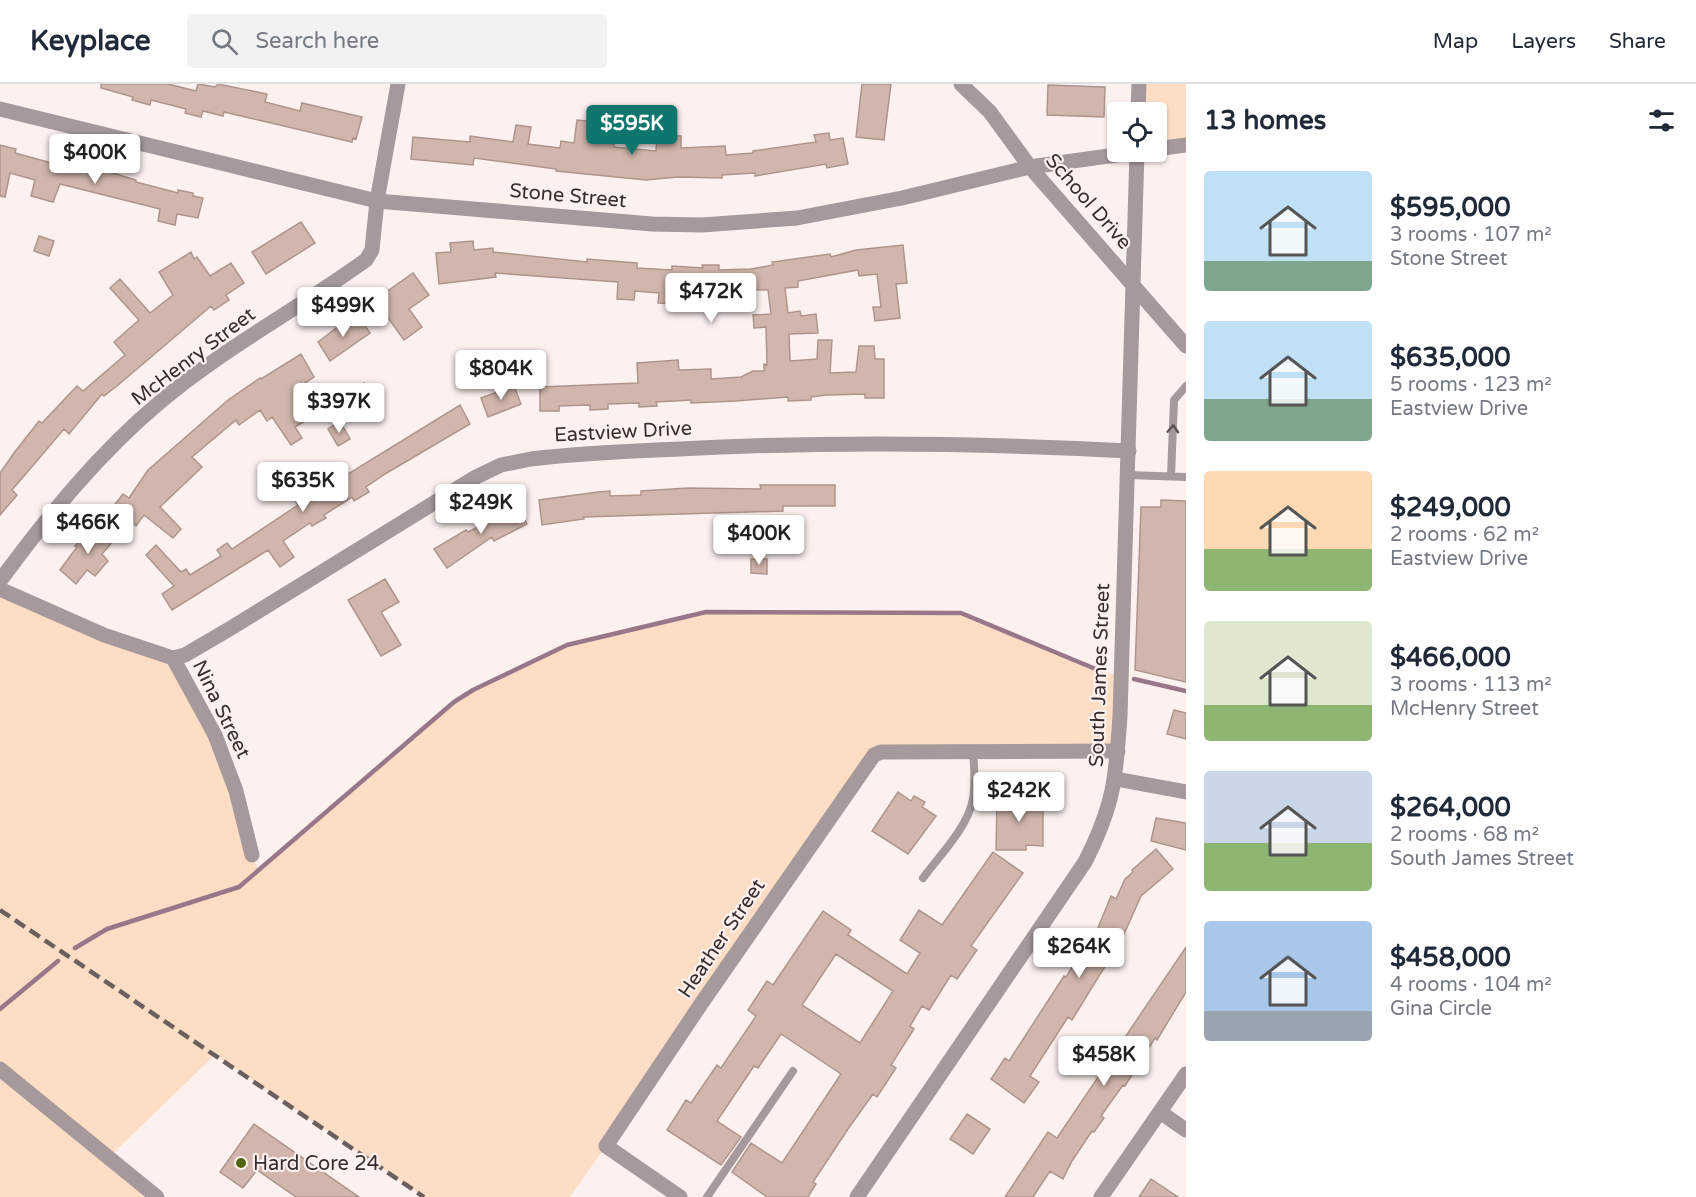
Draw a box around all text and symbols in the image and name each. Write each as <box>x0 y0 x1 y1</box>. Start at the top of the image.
search box <box>187 14 607 68</box>
text: Keyplace <box>30 24 151 58</box>
icon: search <box>208 25 241 58</box>
text: Search here <box>256 28 379 54</box>
text: Map <box>1433 29 1478 54</box>
text: Layers <box>1511 29 1576 54</box>
text: Share <box>1609 29 1666 54</box>
map controls <box>1107 102 1167 162</box>
button: locate <box>1107 102 1167 162</box>
icon: filters <box>1645 104 1678 137</box>
pin: $595K <box>590 105 674 156</box>
text: 13 homes <box>1204 105 1326 136</box>
text: $595K <box>600 112 664 136</box>
pin: $400K <box>53 134 137 185</box>
text: $400K <box>63 141 127 165</box>
street label: School Drive <box>1040 149 1136 254</box>
street label: Stone Street <box>508 179 628 213</box>
text: $595,000 <box>1390 192 1510 223</box>
icon: home <box>1252 195 1324 267</box>
text: 3 rooms · 107 m² <box>1390 223 1552 247</box>
text: Stone Street <box>1390 247 1507 271</box>
pin: $472K <box>669 273 753 324</box>
text: $472K <box>679 280 743 304</box>
pin: $499K <box>301 287 385 338</box>
text: $499K <box>311 294 375 318</box>
street label: McHenry Street <box>127 302 261 411</box>
text: $635,000 <box>1390 342 1510 373</box>
icon: home <box>1252 345 1324 417</box>
pin: $804K <box>459 350 543 401</box>
text: $804K <box>469 357 533 381</box>
text: 5 rooms · 123 m² <box>1390 373 1552 397</box>
pin: $397K <box>297 383 381 434</box>
text: $397K <box>307 390 371 414</box>
text: Eastview Drive <box>1390 397 1528 421</box>
street label: Eastview Drive <box>554 416 693 448</box>
one-way arrow <box>1166 424 1179 433</box>
pin: $635K <box>261 462 345 513</box>
text: $635K <box>271 469 335 493</box>
pin: $249K <box>439 484 523 535</box>
text: $249K <box>449 491 513 515</box>
text: $249,000 <box>1390 492 1511 523</box>
icon: home <box>1252 495 1324 567</box>
pin: $466K <box>46 504 130 555</box>
text: $466K <box>56 511 120 535</box>
pin: $400K <box>717 515 801 566</box>
text: $400K <box>727 522 791 546</box>
text: 2 rooms · 62 m² <box>1390 523 1539 547</box>
text: Eastview Drive <box>1390 547 1528 571</box>
street label: South James Street <box>1085 582 1115 767</box>
text: $466,000 <box>1390 642 1511 673</box>
icon: home <box>1252 645 1324 717</box>
street label: Nina Street <box>187 656 255 763</box>
text: 3 rooms · 113 m² <box>1390 673 1552 697</box>
text: McHenry Street <box>1390 697 1539 721</box>
pin: $242K <box>977 772 1061 823</box>
text: $242K <box>987 779 1051 803</box>
text: $264,000 <box>1390 792 1511 823</box>
icon: home <box>1252 795 1324 867</box>
text: 2 rooms · 68 m² <box>1390 823 1539 847</box>
text: South James Street <box>1390 847 1574 871</box>
street label: Heather Street <box>673 874 771 1003</box>
pin: $264K <box>1037 928 1121 979</box>
text: $264K <box>1047 935 1111 959</box>
text: $458,000 <box>1390 942 1511 973</box>
icon: home <box>1252 945 1324 1017</box>
text: 4 rooms · 104 m² <box>1390 973 1552 997</box>
text: Gina Circle <box>1390 997 1492 1021</box>
pin: $458K <box>1062 1036 1146 1087</box>
text: $458K <box>1072 1043 1136 1067</box>
place label: Hard Core 24 <box>253 1152 379 1176</box>
marker: Hard Core 24 <box>234 1156 248 1170</box>

